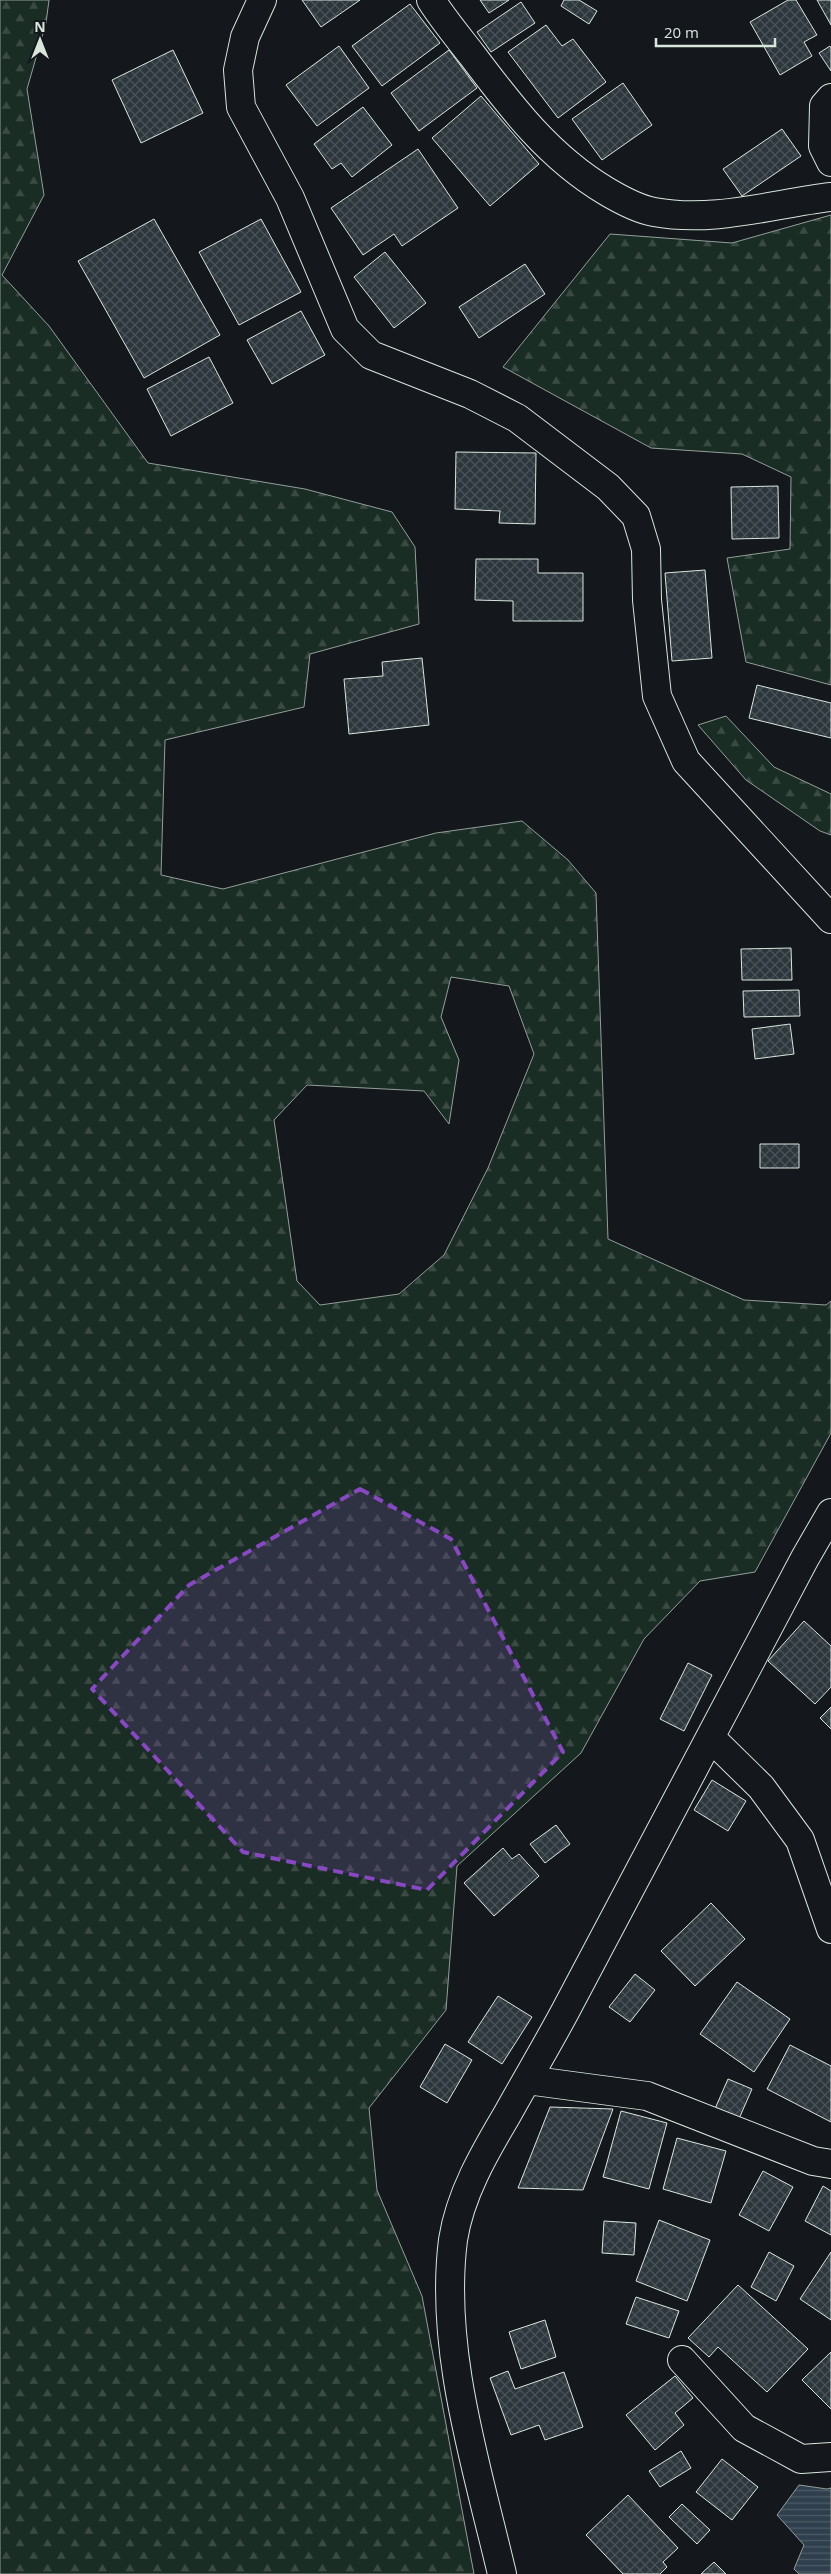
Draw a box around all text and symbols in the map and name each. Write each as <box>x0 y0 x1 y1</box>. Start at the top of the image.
north arrow <box>15 15 65 65</box>
scale bar <box>656 15 775 47</box>
text: N <box>34 17 46 36</box>
text: 20 m <box>664 22 699 42</box>

